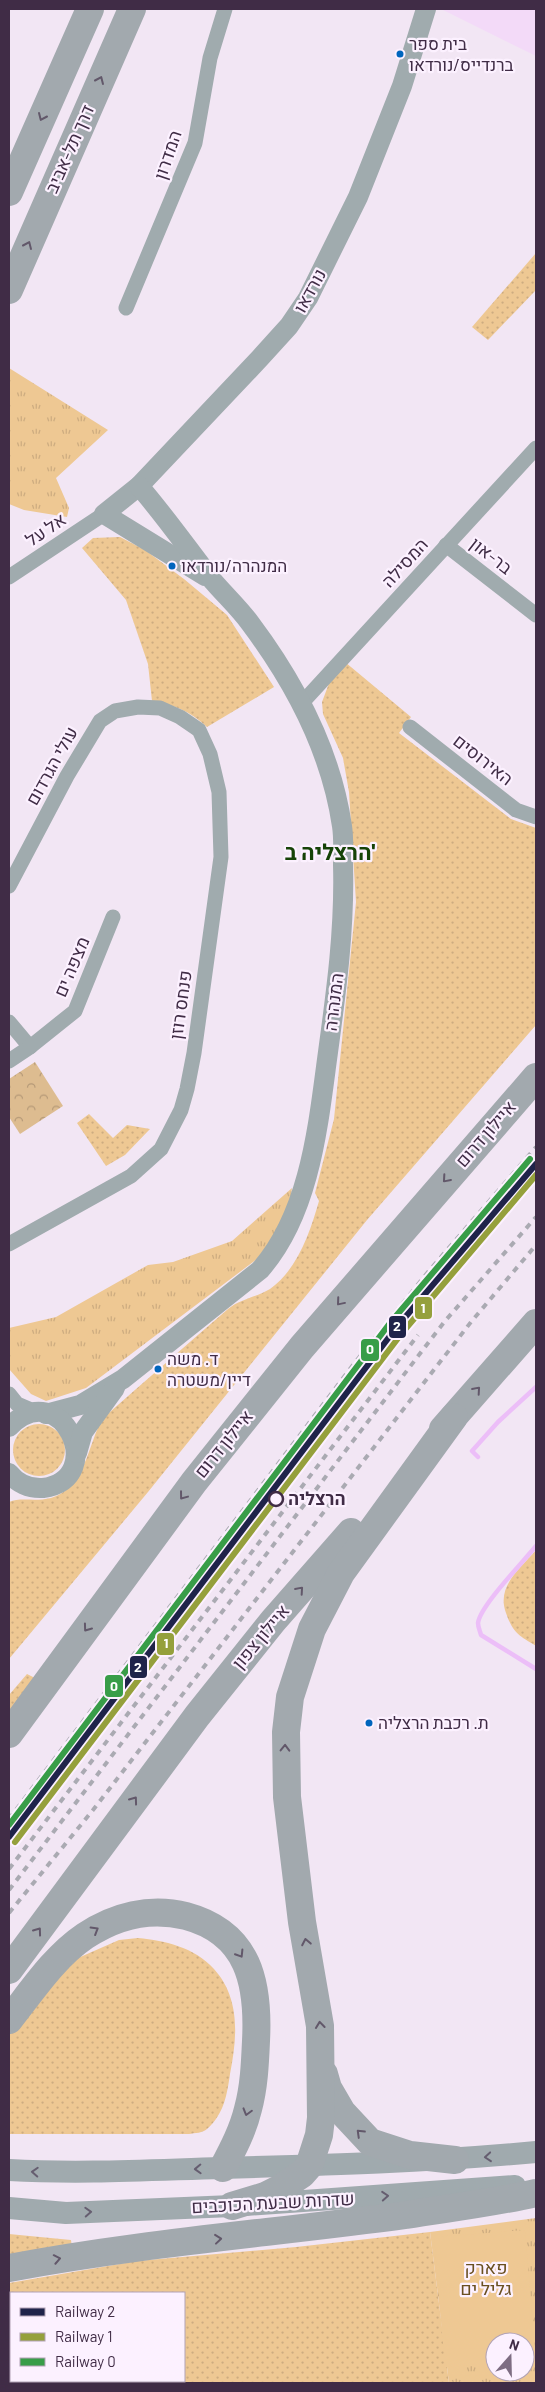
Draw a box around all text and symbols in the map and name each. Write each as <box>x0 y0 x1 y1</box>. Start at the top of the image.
place label: בית ספר ברנדייס/נורדאו <box>409 33 514 74</box>
marker: בית ספר ברנדייס/נורדאו <box>395 49 405 59</box>
one-way arrow <box>94 76 105 85</box>
street label: דרך תל-אביב <box>40 101 98 196</box>
one-way arrow <box>37 112 48 121</box>
street label: המדרון <box>148 127 186 182</box>
one-way arrow <box>22 241 33 250</box>
street label: נורדאו <box>288 265 330 316</box>
street label: אל על <box>21 508 70 551</box>
street label: בר-און <box>466 532 517 579</box>
street label: המסילה <box>376 533 432 592</box>
place label: המנהרה/נורדאו <box>181 555 287 575</box>
marker: המנהרה/נורדאו <box>167 561 177 571</box>
street label: עולי הגרדום <box>21 722 82 809</box>
street label: האירוסים <box>449 729 518 789</box>
district label: הרצליה ב' <box>285 838 376 864</box>
street label: מצפה ים <box>49 933 94 1000</box>
street label: פנחס רוזן <box>164 969 196 1041</box>
street label: המנהרה <box>319 971 347 1032</box>
street label: איילון דרום <box>450 1096 520 1171</box>
one-way arrow <box>443 1174 452 1183</box>
one-way arrow <box>337 1296 346 1305</box>
line badge: 1 <box>414 1296 433 1320</box>
text: 1 <box>421 1299 426 1316</box>
line badge: 2 <box>388 1315 407 1339</box>
text: 2 <box>393 1317 401 1334</box>
line badge: 0 <box>360 1338 380 1362</box>
text: 0 <box>366 1340 374 1357</box>
place label: ד. משה דיין/משטרה <box>167 1348 251 1389</box>
marker: ד. משה דיין/משטרה <box>153 1364 163 1374</box>
one-way arrow <box>472 1387 481 1396</box>
street label: איילון דרום <box>189 1405 257 1482</box>
place label: הרצליה <box>288 1487 346 1509</box>
one-way arrow <box>180 1490 189 1500</box>
marker: הרצליה <box>268 1491 284 1507</box>
one-way arrow <box>294 1587 303 1596</box>
street label: איילון צפון <box>227 1600 294 1673</box>
one-way arrow <box>84 1622 93 1631</box>
line badge: 1 <box>156 1632 175 1656</box>
text: 1 <box>164 1634 169 1651</box>
line badge: 2 <box>129 1655 148 1679</box>
text: 2 <box>134 1658 142 1675</box>
line badge: 0 <box>104 1674 124 1698</box>
text: 0 <box>110 1677 118 1694</box>
place label: ת. רכבת הרצליה <box>378 1712 489 1732</box>
marker: ת. רכבת הרצליה <box>364 1718 374 1728</box>
one-way arrow <box>280 1744 291 1752</box>
one-way arrow <box>129 1797 137 1806</box>
one-way arrow <box>90 1926 99 1936</box>
one-way arrow <box>32 1927 41 1937</box>
one-way arrow <box>301 1938 312 1947</box>
one-way arrow <box>234 1948 244 1957</box>
one-way arrow <box>315 2020 326 2028</box>
one-way arrow <box>242 2108 253 2116</box>
one-way arrow <box>357 2130 366 2139</box>
one-way arrow <box>483 2151 491 2162</box>
one-way arrow <box>193 2164 201 2174</box>
one-way arrow <box>31 2166 39 2177</box>
street label: שדרות שבעת הכוכבים <box>191 2187 355 2217</box>
one-way arrow <box>381 2191 389 2202</box>
one-way arrow <box>84 2207 92 2217</box>
one-way arrow <box>214 2234 222 2245</box>
one-way arrow <box>52 2254 61 2264</box>
park label: פארק גליל ים <box>460 2256 512 2299</box>
legend <box>10 2292 185 2382</box>
text: Railway 2 <box>55 2302 115 2320</box>
text: Railway 1 <box>55 2327 113 2345</box>
north arrow <box>485 2332 535 2382</box>
text: N <box>507 2335 522 2354</box>
text: Railway 0 <box>55 2352 116 2370</box>

